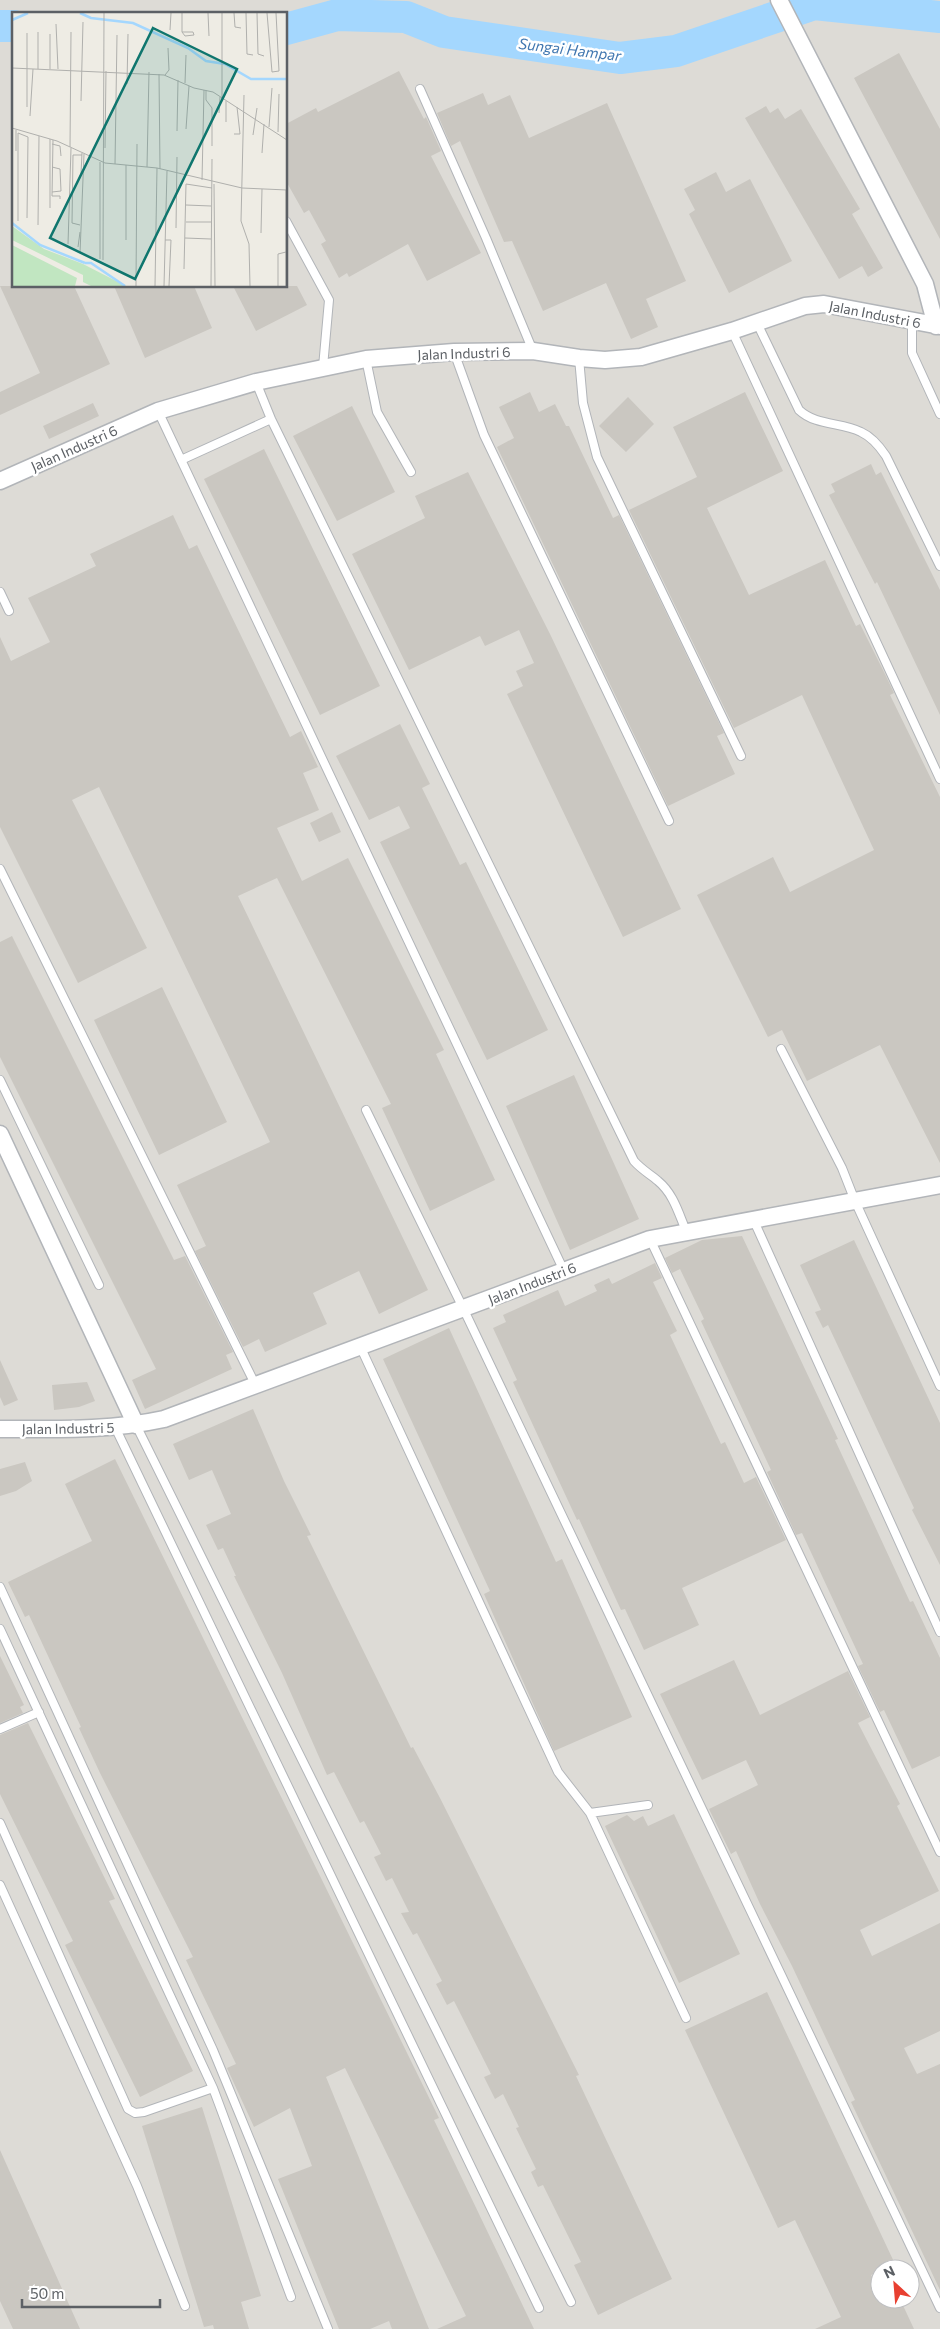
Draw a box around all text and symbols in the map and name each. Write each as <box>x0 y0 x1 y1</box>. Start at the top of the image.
inset map <box>12 12 288 288</box>
water label: Sungai Hampar <box>518 34 623 64</box>
street label: Jalan Industri 6 <box>828 297 922 331</box>
street label: Jalan Industri 6 <box>417 343 511 363</box>
street label: Jalan Industri 6 <box>28 421 120 475</box>
street label: Jalan Industri 6 <box>485 1258 579 1308</box>
street label: Jalan Industri 5 <box>21 1419 115 1437</box>
north arrow <box>870 2259 920 2309</box>
text: N <box>881 2262 898 2282</box>
scale bar <box>22 2276 160 2308</box>
text: 50 m <box>30 2284 64 2302</box>

